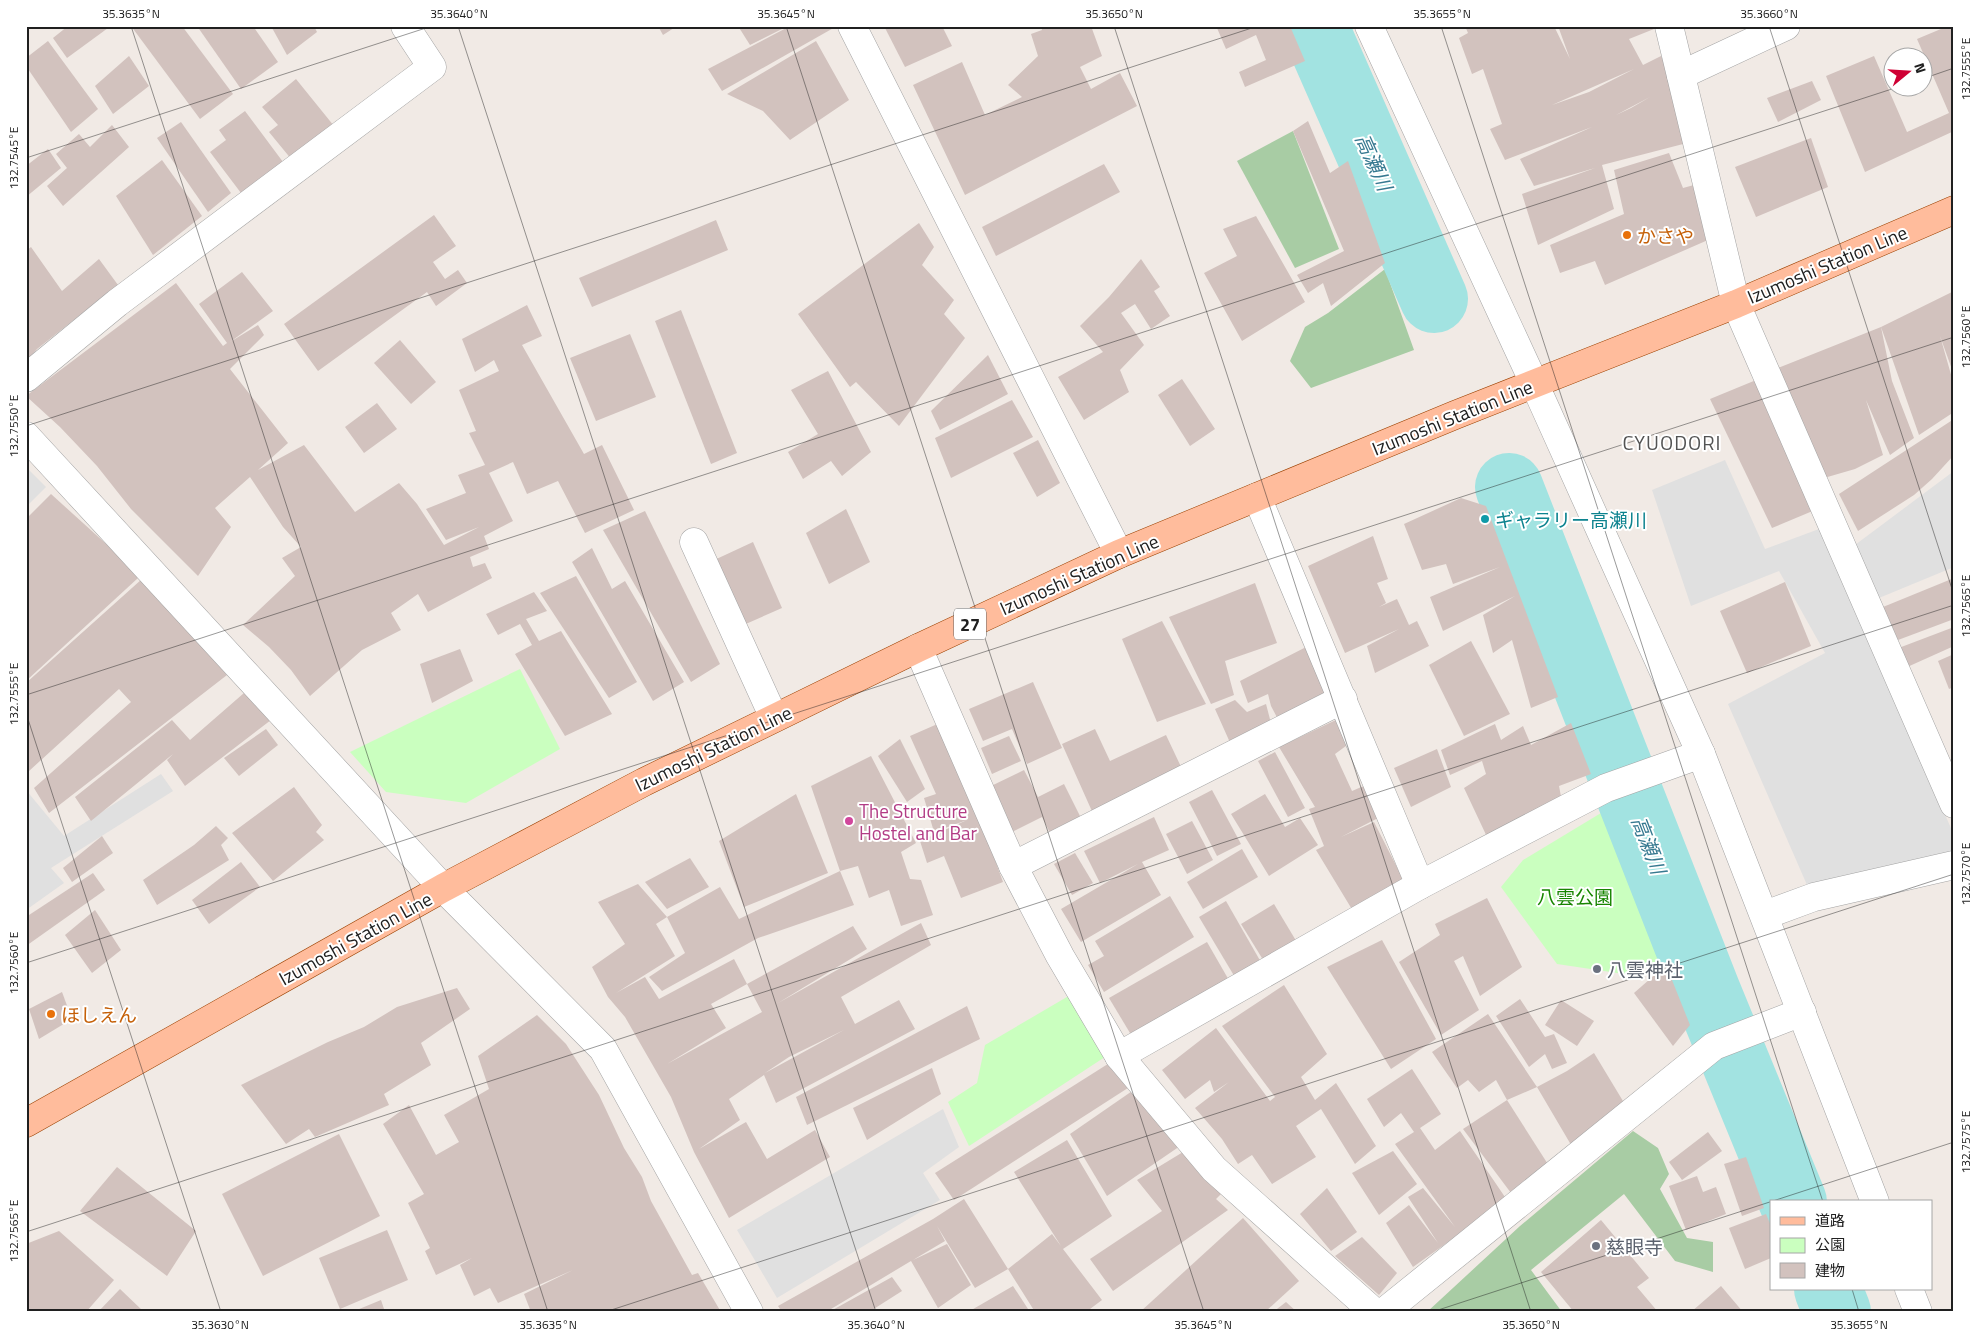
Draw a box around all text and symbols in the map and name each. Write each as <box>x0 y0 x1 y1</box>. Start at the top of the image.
text: 35.3635°N <box>102 4 160 23</box>
text: 35.3640°N <box>430 4 488 23</box>
text: 35.3645°N <box>757 4 815 23</box>
text: 35.3650°N <box>1085 4 1143 23</box>
text: 35.3655°N <box>1413 4 1471 23</box>
text: 35.3660°N <box>1740 4 1798 23</box>
text: 132.7555°E <box>1956 37 1975 101</box>
north arrow <box>1882 48 1932 98</box>
text: N <box>1909 60 1932 76</box>
text: 132.7545°E <box>4 126 23 190</box>
water label: 高瀬川 <box>1348 128 1401 198</box>
street label: Izumoshi Station Line <box>1742 217 1912 311</box>
place label: かさや <box>1637 221 1694 250</box>
marker: かさや <box>1621 229 1633 241</box>
text: 132.7560°E <box>1956 305 1975 369</box>
street label: Izumoshi Station Line <box>1367 371 1537 463</box>
text: 132.7550°E <box>4 394 23 458</box>
district label: CYUODORI <box>1622 427 1722 458</box>
place label: ギャラリー高瀬川 <box>1495 505 1647 534</box>
marker: ギャラリー高瀬川 <box>1479 513 1491 525</box>
street label: Izumoshi Station Line <box>995 526 1163 622</box>
text: 132.7565°E <box>1956 574 1975 638</box>
road number: 27 <box>954 608 986 640</box>
text: 132.7555°E <box>4 662 23 726</box>
street label: Izumoshi Station Line <box>630 697 796 799</box>
place label: The Structure Hostel and Bar <box>859 796 978 847</box>
water label: 高瀬川 <box>1624 811 1675 880</box>
marker: The Structure Hostel and Bar <box>843 815 855 827</box>
text: 132.7570°E <box>1956 842 1975 906</box>
park label: 八雲公園 <box>1537 882 1613 911</box>
street label: Izumoshi Station Line <box>273 884 437 992</box>
text: 132.7560°E <box>4 931 23 995</box>
place label: 八雲神社 <box>1607 955 1683 984</box>
marker: 八雲神社 <box>1591 963 1603 975</box>
place label: ほしえん <box>61 1000 137 1029</box>
marker: ほしえん <box>45 1008 57 1020</box>
text: 132.7575°E <box>1956 1110 1975 1174</box>
text: 132.7565°E <box>4 1199 23 1263</box>
legend <box>1770 1200 1932 1290</box>
text: 道路 <box>1815 1209 1845 1232</box>
place label: 慈眼寺 <box>1606 1232 1663 1261</box>
text: 公園 <box>1815 1233 1845 1256</box>
marker: 慈眼寺 <box>1590 1240 1602 1252</box>
text: 建物 <box>1815 1259 1845 1282</box>
text: 35.3630°N <box>191 1315 249 1334</box>
text: 35.3635°N <box>519 1315 577 1334</box>
text: 35.3640°N <box>847 1315 905 1334</box>
text: 35.3645°N <box>1174 1315 1232 1334</box>
text: 35.3650°N <box>1502 1315 1560 1334</box>
text: 35.3655°N <box>1830 1315 1888 1334</box>

